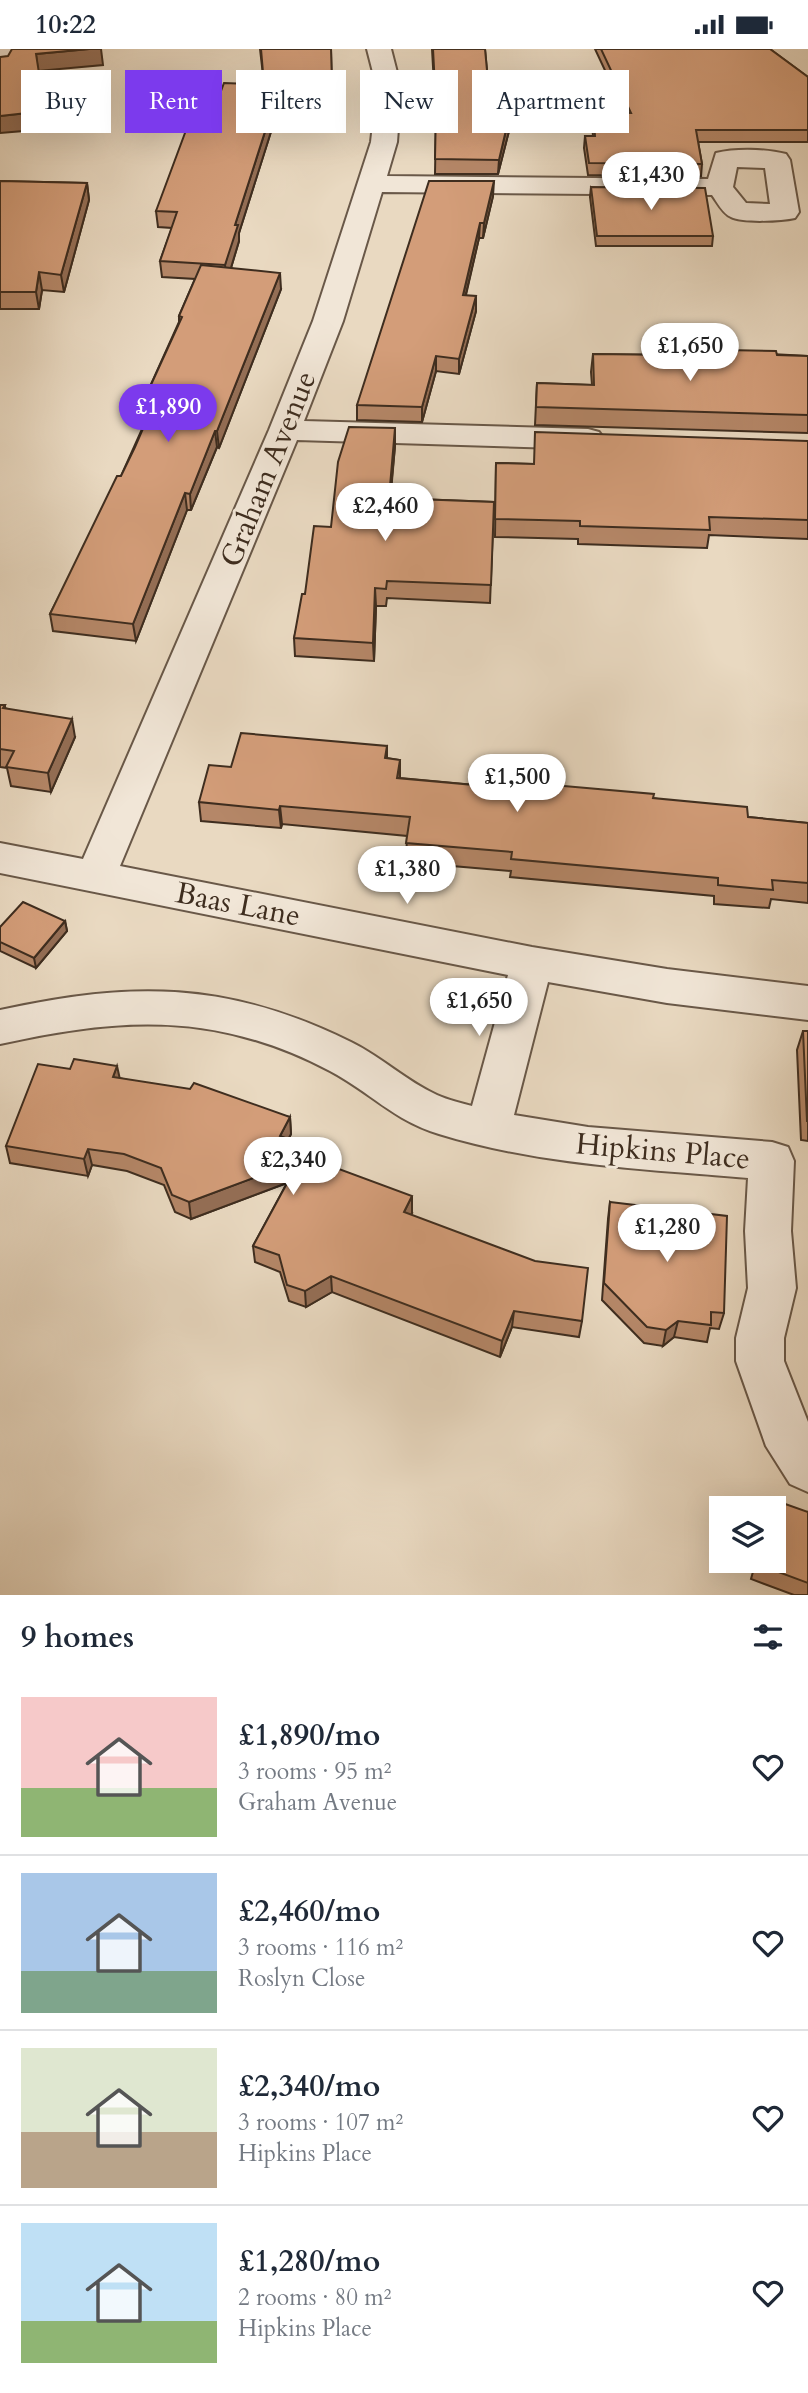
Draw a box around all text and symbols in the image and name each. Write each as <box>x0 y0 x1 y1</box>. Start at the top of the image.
text: 10:22 <box>35 7 96 42</box>
chip: Buy <box>21 70 111 133</box>
chip: Rent <box>125 70 222 133</box>
chip: Filters <box>236 70 346 133</box>
chip: New <box>360 70 458 133</box>
chip: Apartment <box>472 70 629 133</box>
pin: £1,430 <box>594 153 708 212</box>
text: £1,430 <box>618 159 684 190</box>
pin: £1,650 <box>633 323 747 383</box>
text: £1,650 <box>657 330 723 361</box>
street label: Graham Avenue <box>211 365 326 573</box>
pin: £1,890 <box>111 385 225 444</box>
text: £1,890 <box>135 391 201 422</box>
pin: £2,460 <box>328 483 442 543</box>
text: £2,460 <box>352 490 418 521</box>
pin: £1,500 <box>460 755 574 814</box>
text: £1,500 <box>484 761 550 792</box>
pin: £1,380 <box>350 847 464 906</box>
text: £1,380 <box>374 853 440 884</box>
street label: Baas Lane <box>172 872 304 937</box>
pin: £1,650 <box>422 979 536 1038</box>
text: £1,650 <box>446 985 512 1016</box>
street label: Hipkins Place <box>574 1123 752 1180</box>
pin: £2,340 <box>236 1137 350 1197</box>
text: £2,340 <box>260 1144 326 1175</box>
pin: £1,280 <box>610 1205 724 1264</box>
text: £1,280 <box>634 1211 700 1242</box>
map controls <box>709 1496 786 1573</box>
button: layers <box>709 1496 786 1573</box>
text: 9 homes <box>21 1617 134 1658</box>
icon: filters <box>749 1618 787 1656</box>
text: £1,890/mo <box>238 1715 380 1756</box>
icon: home <box>77 1725 161 1809</box>
icon: heart <box>749 1748 787 1786</box>
text: 3 rooms · 95 m² <box>238 1756 391 1787</box>
text: Graham Avenue <box>238 1787 397 1818</box>
text: £2,460/mo <box>238 1891 380 1932</box>
icon: home <box>77 1901 161 1985</box>
icon: heart <box>749 1924 787 1962</box>
text: 3 rooms · 116 m² <box>238 1932 403 1963</box>
text: Roslyn Close <box>238 1963 365 1994</box>
text: £2,340/mo <box>238 2066 380 2107</box>
icon: home <box>77 2076 161 2160</box>
icon: heart <box>749 2099 787 2137</box>
text: 3 rooms · 107 m² <box>238 2107 403 2138</box>
text: Hipkins Place <box>238 2138 372 2169</box>
text: £1,280/mo <box>238 2241 380 2282</box>
icon: home <box>77 2251 161 2335</box>
icon: heart <box>749 2274 787 2312</box>
text: 2 rooms · 80 m² <box>238 2282 391 2313</box>
text: Hipkins Place <box>238 2313 372 2344</box>

